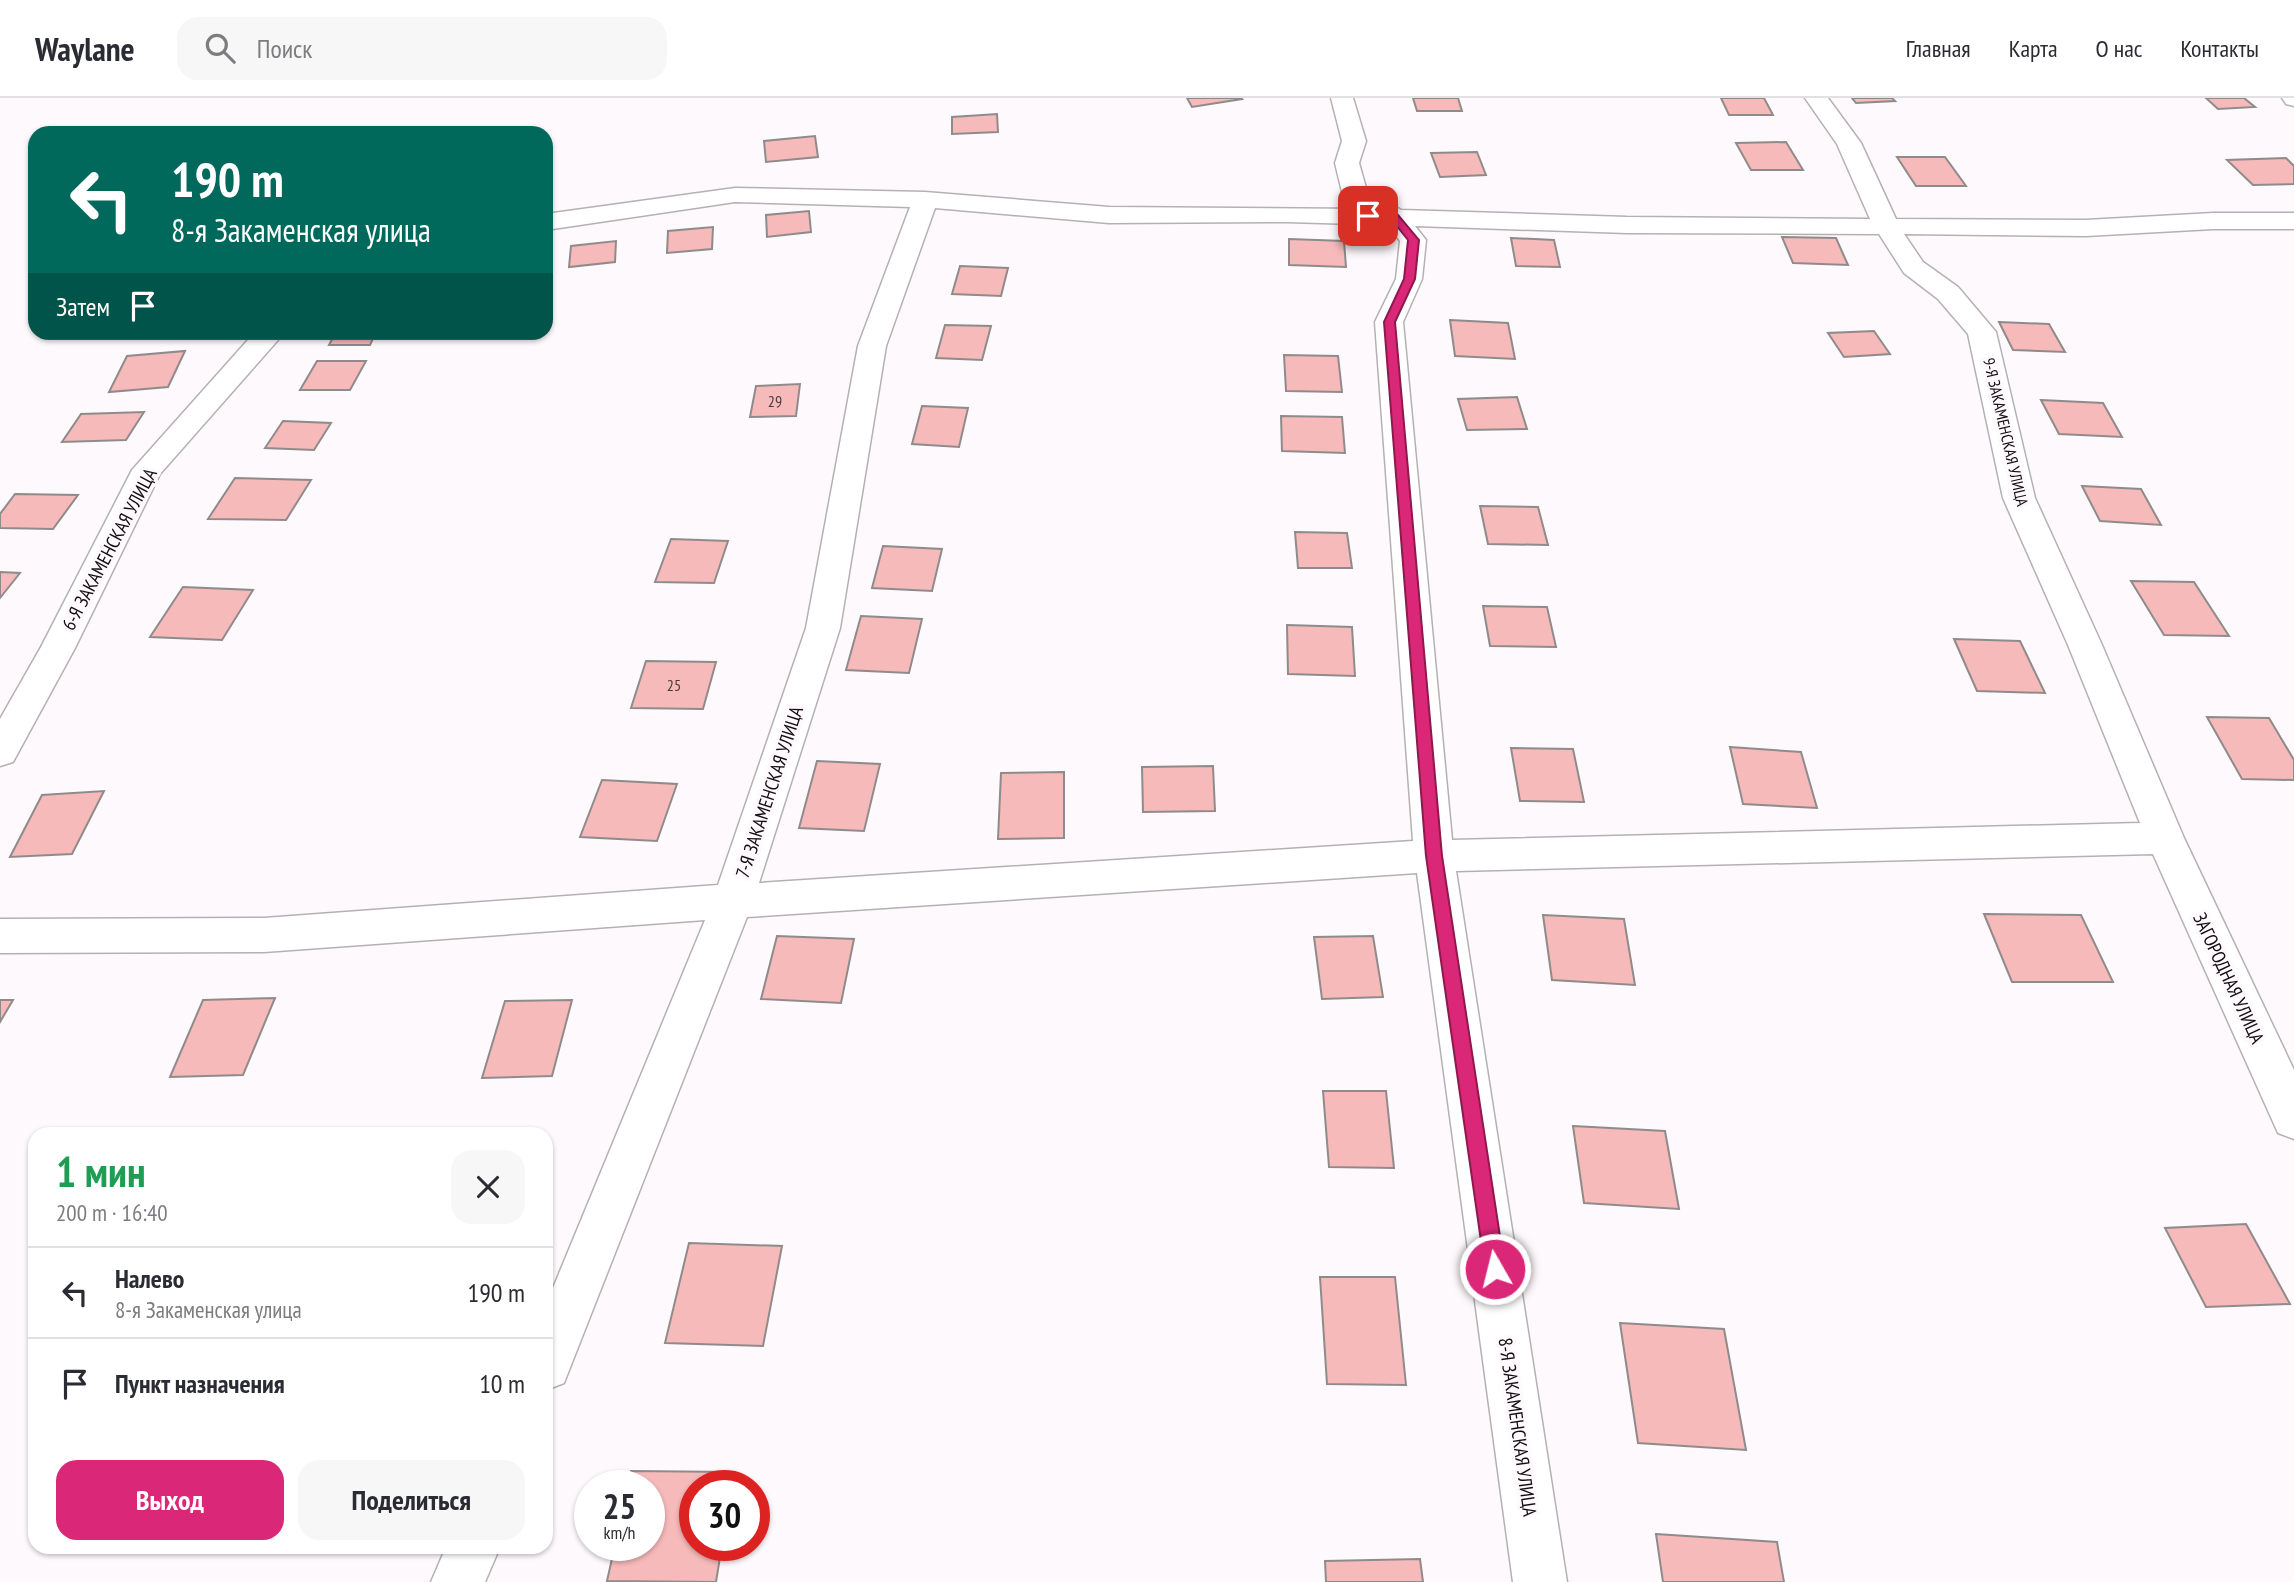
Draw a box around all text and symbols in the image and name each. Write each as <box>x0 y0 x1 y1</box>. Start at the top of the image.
search box <box>177 17 667 80</box>
text: Waylane <box>35 27 135 70</box>
icon: search <box>201 29 239 67</box>
text: Поиск <box>257 32 312 65</box>
text: Главная <box>1906 33 1971 64</box>
text: Карта <box>2009 33 2058 64</box>
text: О нас <box>2096 33 2142 64</box>
text: Контакты <box>2180 33 2259 64</box>
text: 190 m <box>171 147 284 211</box>
icon: left <box>56 154 147 245</box>
pin <box>1338 186 1398 246</box>
icon: arrive <box>1349 197 1387 235</box>
text: 8-я Закаменская улица <box>171 209 431 251</box>
icon: arrive <box>124 287 162 325</box>
text: Затем <box>56 290 110 323</box>
street label: 9-Я ЗАКАМЕНСКАЯ УЛИЦА <box>1979 356 2033 509</box>
house number: 29 <box>768 391 782 411</box>
street label: 6-Я ЗАКАМЕНСКАЯ УЛИЦА <box>56 464 162 634</box>
house number: 25 <box>667 675 681 695</box>
street label: 7-Я ЗАКАМЕНСКАЯ УЛИЦА <box>730 703 808 881</box>
street label: ЗАГОРОДНАЯ УЛИЦА <box>2188 909 2270 1047</box>
text: 1 мин <box>56 1144 146 1199</box>
button: close <box>451 1150 525 1224</box>
text: 200 m · 16:40 <box>56 1198 168 1227</box>
position arrow <box>1458 1232 1532 1306</box>
text: Налево <box>115 1262 184 1295</box>
icon: left <box>56 1274 94 1312</box>
text: 190 m <box>467 1276 525 1309</box>
text: 8-я Закаменская улица <box>115 1295 302 1324</box>
street label: 8-Я ЗАКАМЕНСКАЯ УЛИЦА <box>1494 1336 1542 1518</box>
icon: arrive <box>56 1365 94 1403</box>
text: Пункт назначения <box>115 1367 285 1400</box>
text: 10 m <box>479 1367 525 1400</box>
button: Выход <box>56 1460 284 1540</box>
button: Поделиться <box>298 1460 525 1540</box>
speed limit sign: 30 <box>679 1470 770 1561</box>
text: 25 <box>603 1483 636 1529</box>
text: km/h <box>604 1521 635 1544</box>

